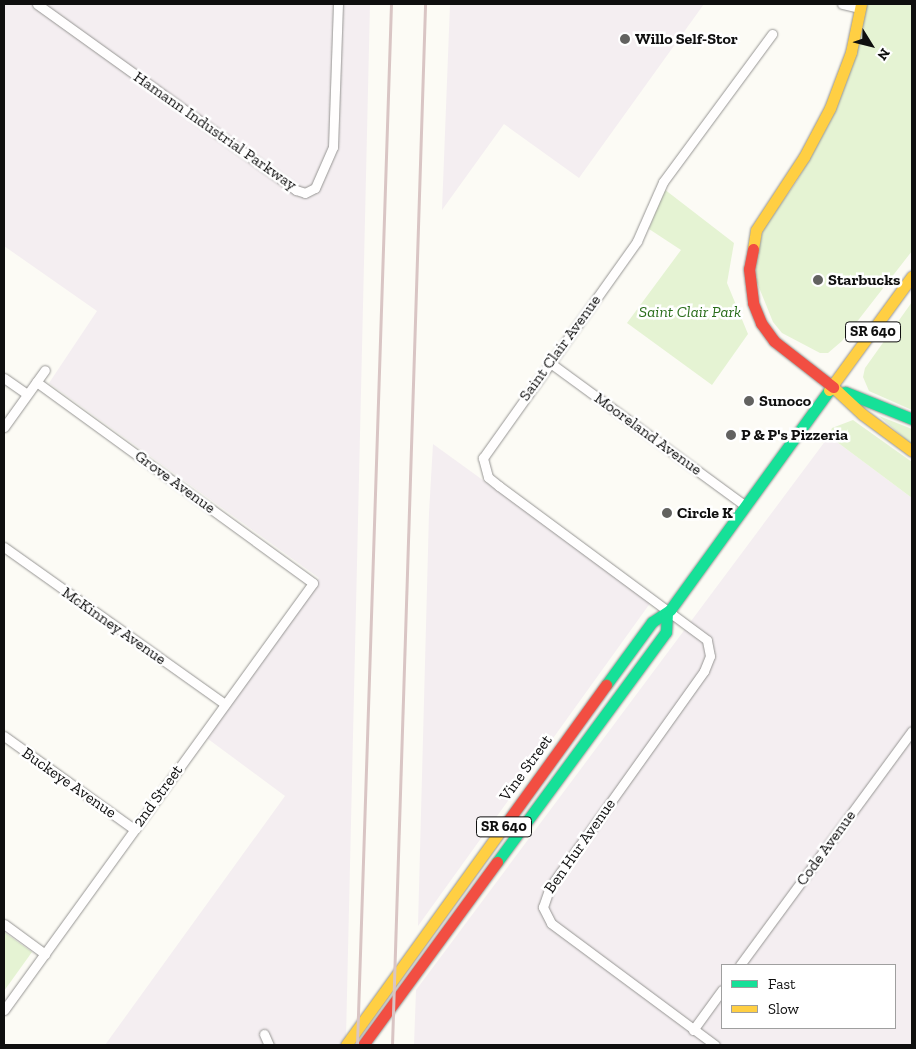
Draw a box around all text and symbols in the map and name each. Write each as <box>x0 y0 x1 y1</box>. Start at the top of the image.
north arrow <box>846 20 896 70</box>
place label: Willo Self-Stor <box>635 29 738 49</box>
marker: Willo Self-Stor <box>619 33 631 45</box>
text: N <box>874 45 894 63</box>
street label: Hamann Industrial Parkway <box>130 67 300 195</box>
place label: Starbucks <box>828 270 900 290</box>
marker: Starbucks <box>812 274 824 286</box>
street label: Saint Clair Avenue <box>515 291 605 405</box>
park label: Saint Clair Park <box>639 302 741 322</box>
road number: SR 640 <box>844 320 902 344</box>
street label: Mooreland Avenue <box>590 388 706 480</box>
place label: Sunoco <box>759 391 811 411</box>
marker: Sunoco <box>743 395 755 407</box>
place label: P & P's Pizzeria <box>741 425 848 445</box>
marker: P & P's Pizzeria <box>725 429 737 441</box>
street label: Grove Avenue <box>131 446 219 518</box>
place label: Circle K <box>677 503 733 523</box>
marker: Circle K <box>661 507 673 519</box>
street label: McKinney Avenue <box>58 583 170 669</box>
street label: Vine Street <box>496 731 556 805</box>
street label: Buckeye Avenue <box>18 743 120 823</box>
street label: 2nd Street <box>129 761 187 831</box>
street label: Ben Hur Avenue <box>540 795 620 897</box>
street label: Code Avenue <box>792 806 860 890</box>
road number: SR 640 <box>475 814 533 840</box>
legend <box>721 964 896 1029</box>
text: Fast <box>768 975 796 993</box>
text: Slow <box>768 1000 799 1018</box>

